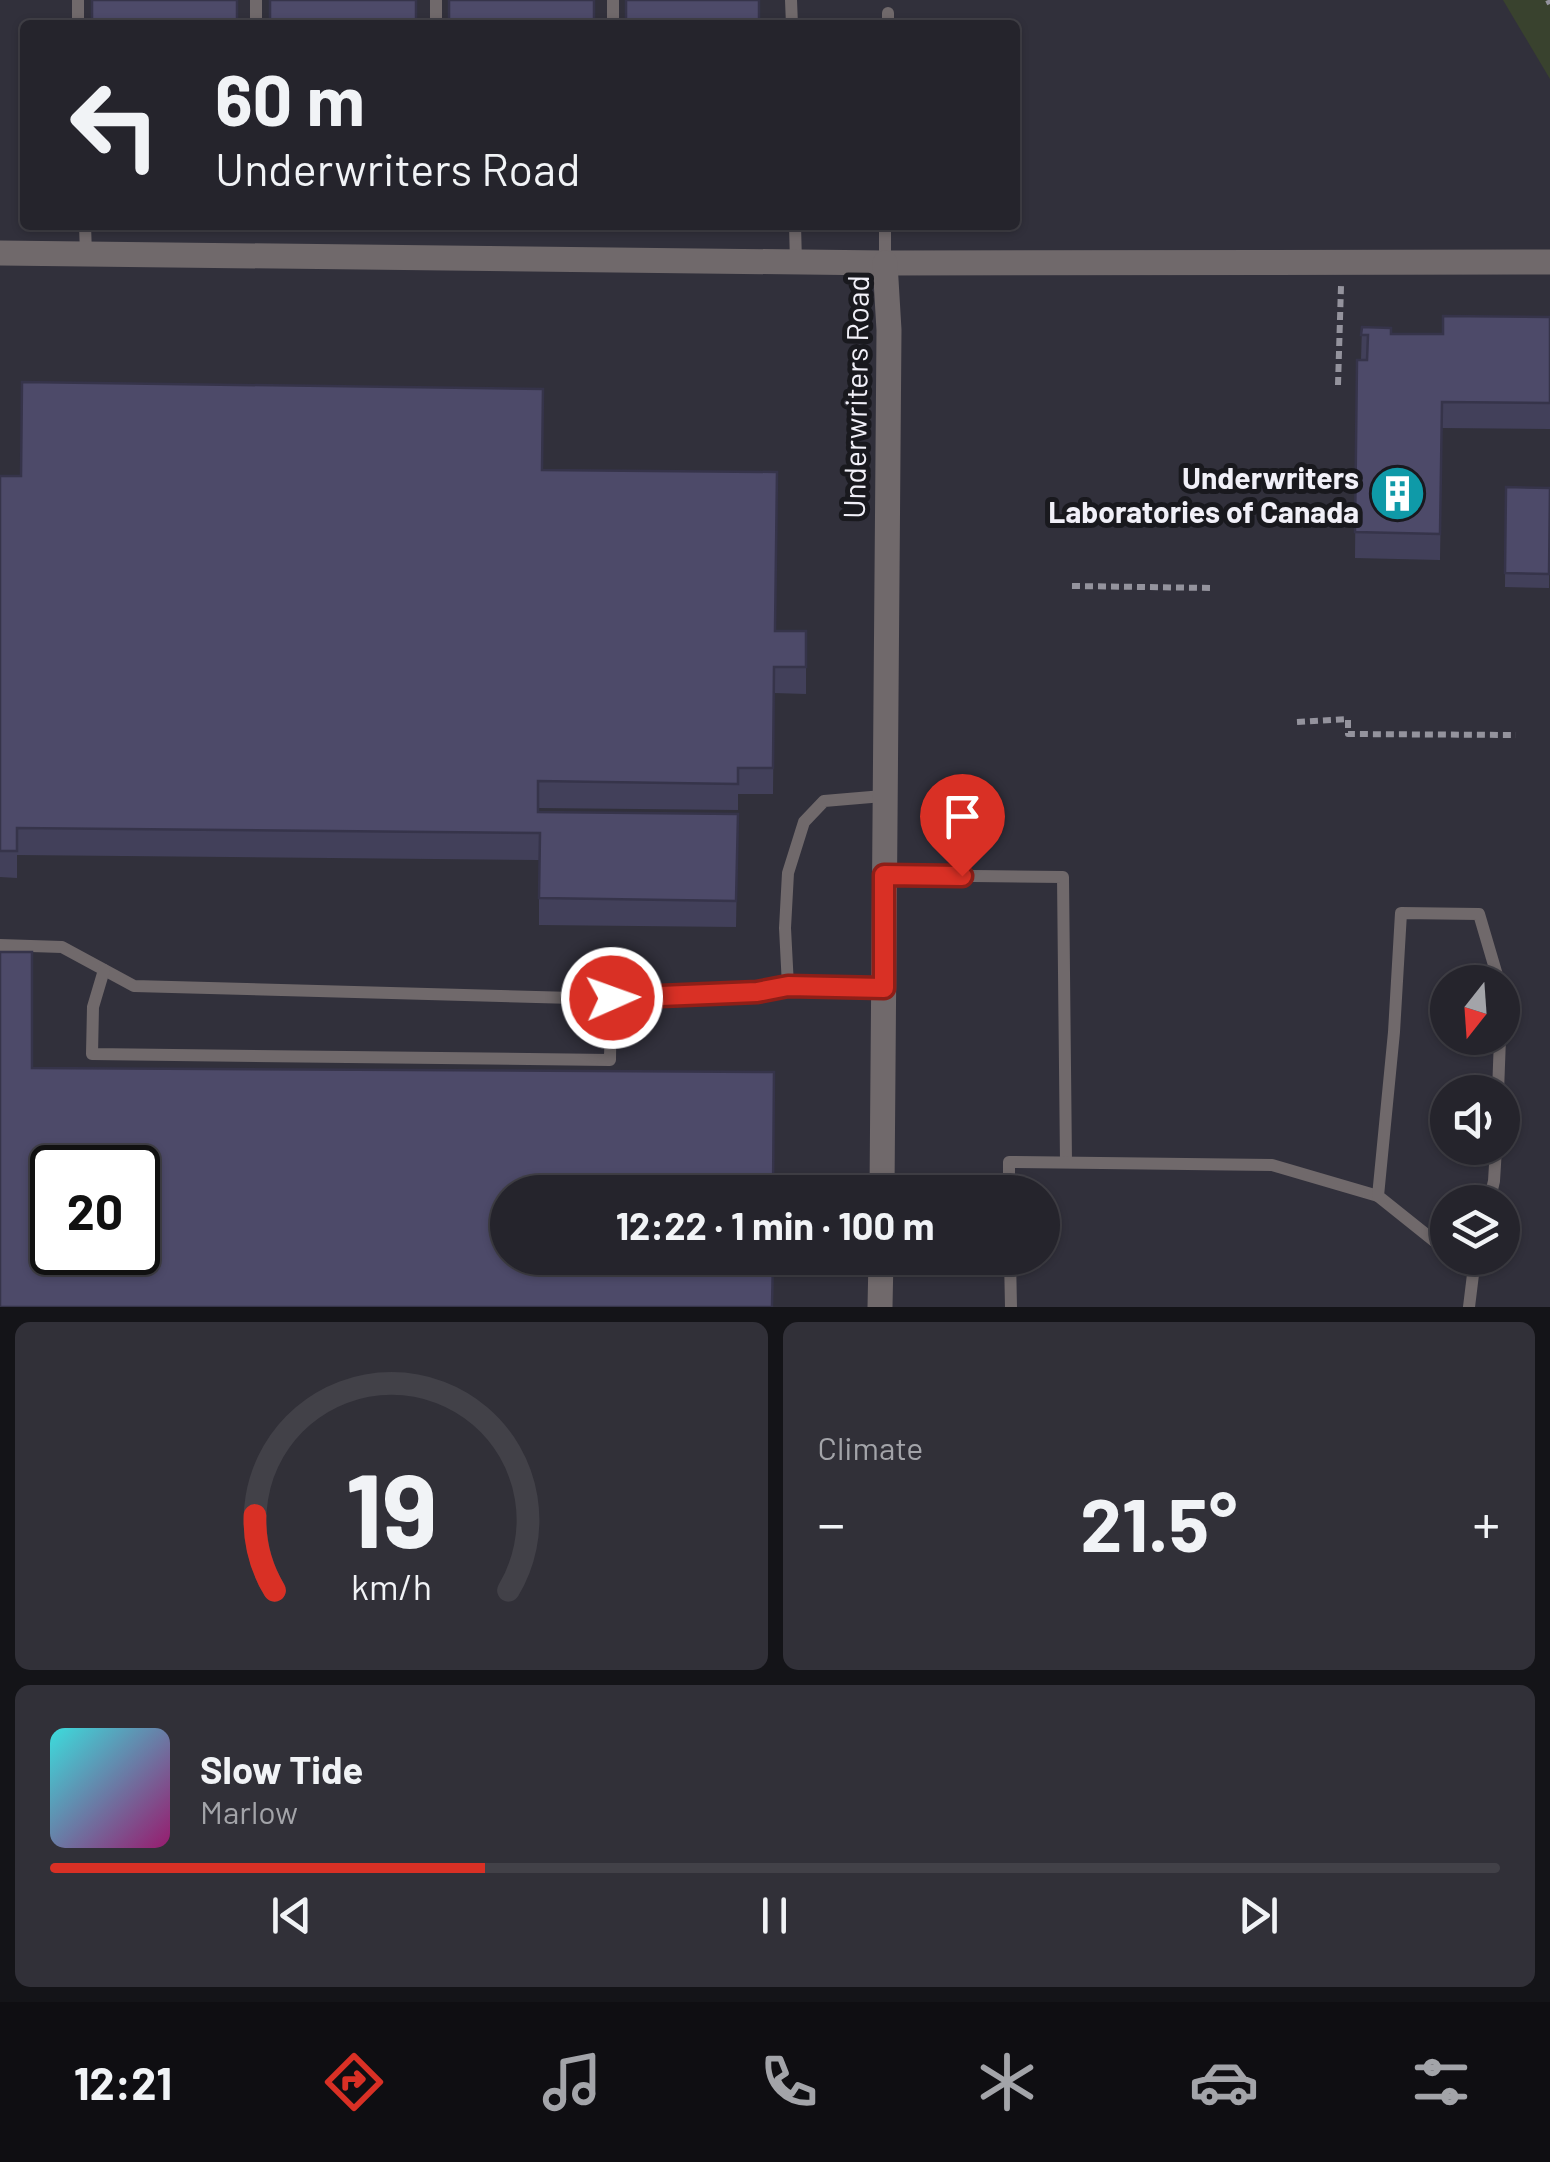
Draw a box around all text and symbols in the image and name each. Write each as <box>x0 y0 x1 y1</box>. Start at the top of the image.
text: 60 m <box>215 56 365 140</box>
icon: left <box>50 60 180 190</box>
text: Underwriters Road <box>215 141 581 195</box>
street label: Underwriters Road <box>835 275 875 519</box>
place label: Underwriters Laboratories of Canada <box>1048 459 1359 529</box>
building icon: Underwriters Laboratories of Canada <box>1368 464 1428 524</box>
pin <box>920 774 1005 877</box>
icon: arrive <box>935 789 990 844</box>
position arrow <box>560 946 664 1050</box>
north arrow <box>1430 965 1520 1055</box>
map controls <box>1430 965 1520 1275</box>
button: sound <box>1430 1075 1520 1165</box>
speed limit sign: 20 <box>30 1145 160 1275</box>
button: layers <box>1430 1185 1520 1275</box>
text: 12:22 · 1 min · 100 m <box>616 1202 934 1248</box>
text: Climate <box>818 1428 923 1466</box>
text: 19 <box>345 1444 437 1569</box>
text: 21.5° <box>1080 1477 1237 1567</box>
text: − <box>818 1489 845 1555</box>
text: + <box>1472 1489 1500 1555</box>
text: km/h <box>351 1564 432 1607</box>
text: Slow Tide <box>200 1746 363 1792</box>
text: Marlow <box>200 1792 298 1830</box>
icon: previous <box>264 1888 319 1943</box>
icon: pause <box>747 1888 802 1943</box>
icon: next <box>1231 1888 1286 1943</box>
icon: directions <box>319 2047 389 2117</box>
icon: music <box>537 2047 607 2117</box>
icon: phone <box>754 2047 824 2117</box>
icon: climate <box>972 2047 1042 2117</box>
icon: car <box>1189 2047 1259 2117</box>
icon: filters <box>1406 2047 1476 2117</box>
text: 12:21 <box>74 2055 172 2109</box>

